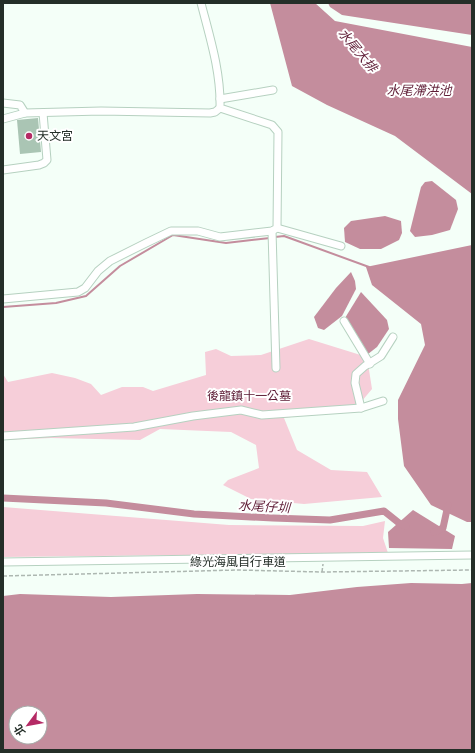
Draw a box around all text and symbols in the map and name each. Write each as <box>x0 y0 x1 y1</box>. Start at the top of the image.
water label: 水尾大排 <box>335 25 382 77</box>
water label: 水尾滯洪池 <box>386 82 453 98</box>
place label: 天文宮 <box>37 128 73 143</box>
marker: 天文宮 <box>24 131 34 141</box>
park label: 後龍鎮十一公墓 <box>207 388 291 403</box>
water label: 水尾仔圳 <box>238 497 292 515</box>
street label: 綠光海風自行車道 <box>190 554 286 569</box>
north arrow <box>8 705 48 745</box>
text: 北 <box>11 722 28 739</box>

